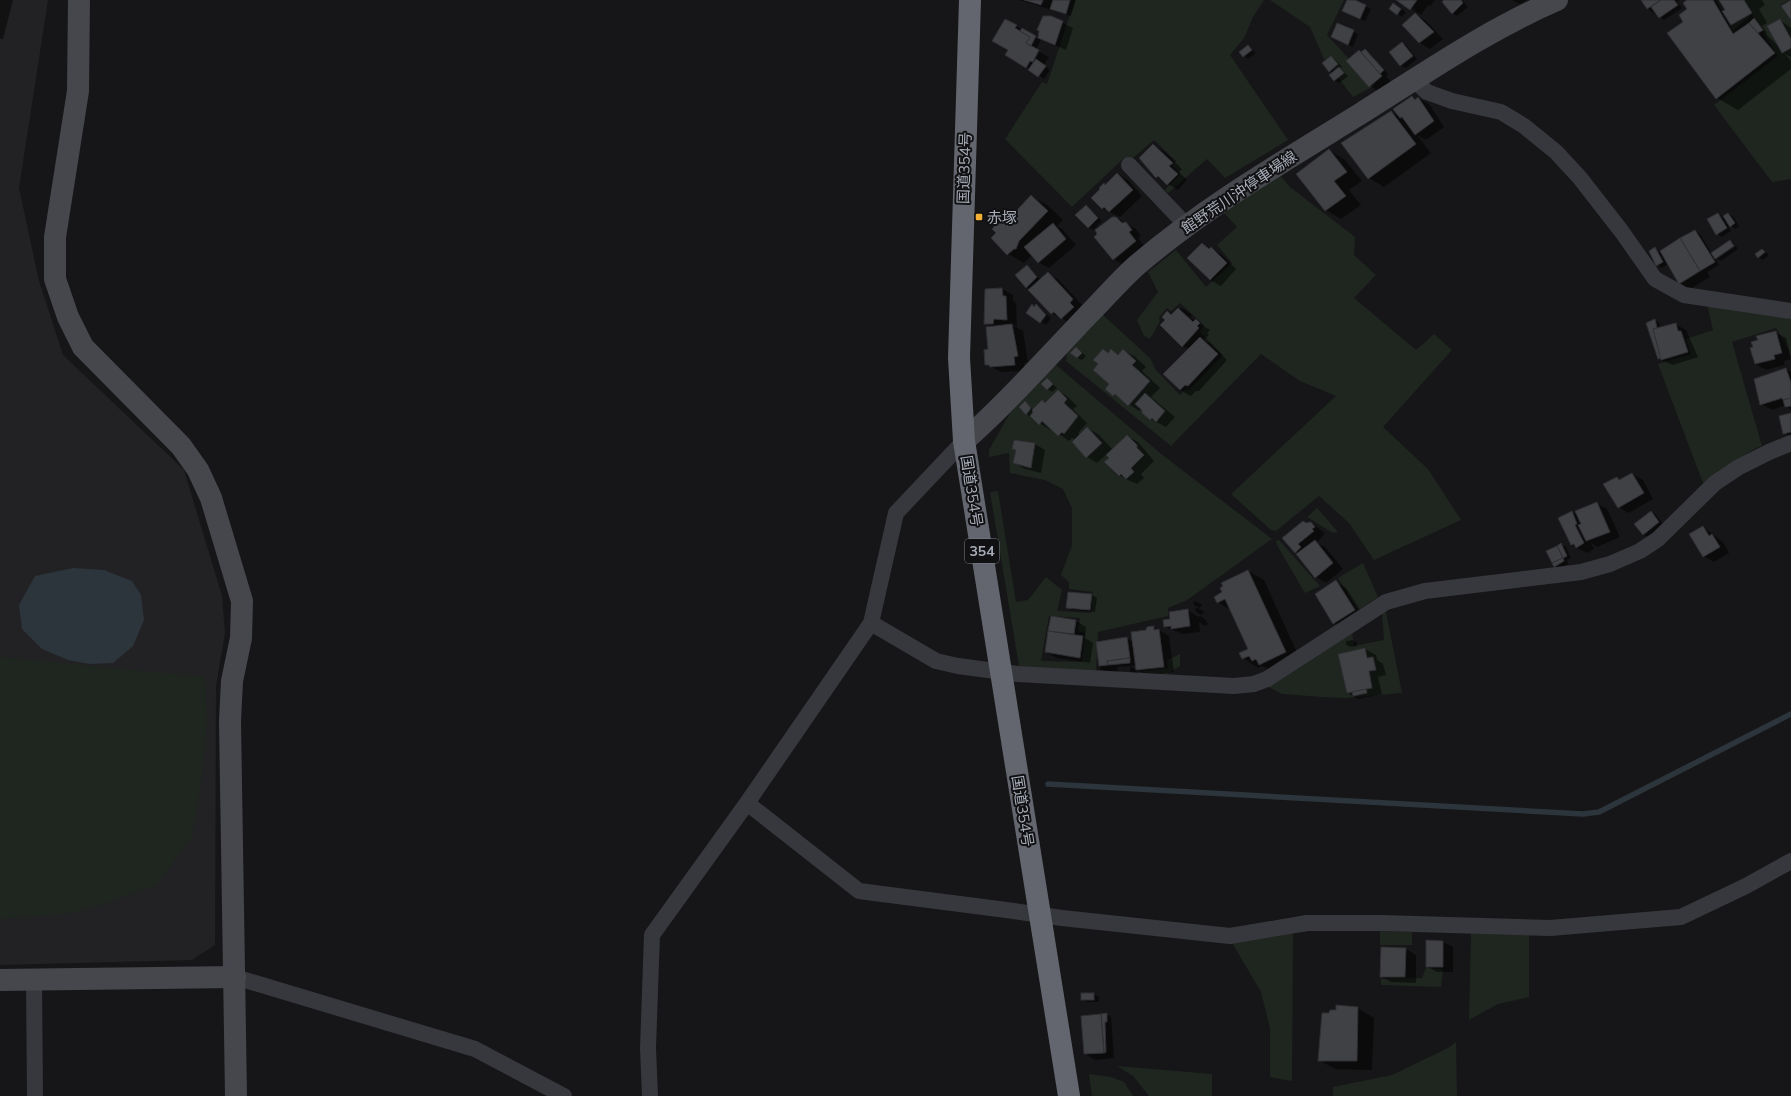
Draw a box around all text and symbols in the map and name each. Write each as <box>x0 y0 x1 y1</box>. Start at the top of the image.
street label: 国道354号 <box>953 132 975 204</box>
street label: 館野荒川沖停車場線 <box>1178 146 1300 238</box>
place label: 赤塚 <box>987 208 1017 227</box>
marker: 赤塚 <box>974 212 984 222</box>
street label: 国道354号 <box>957 454 987 528</box>
road number: 354 <box>965 539 999 563</box>
street label: 国道354号 <box>1008 774 1038 848</box>

